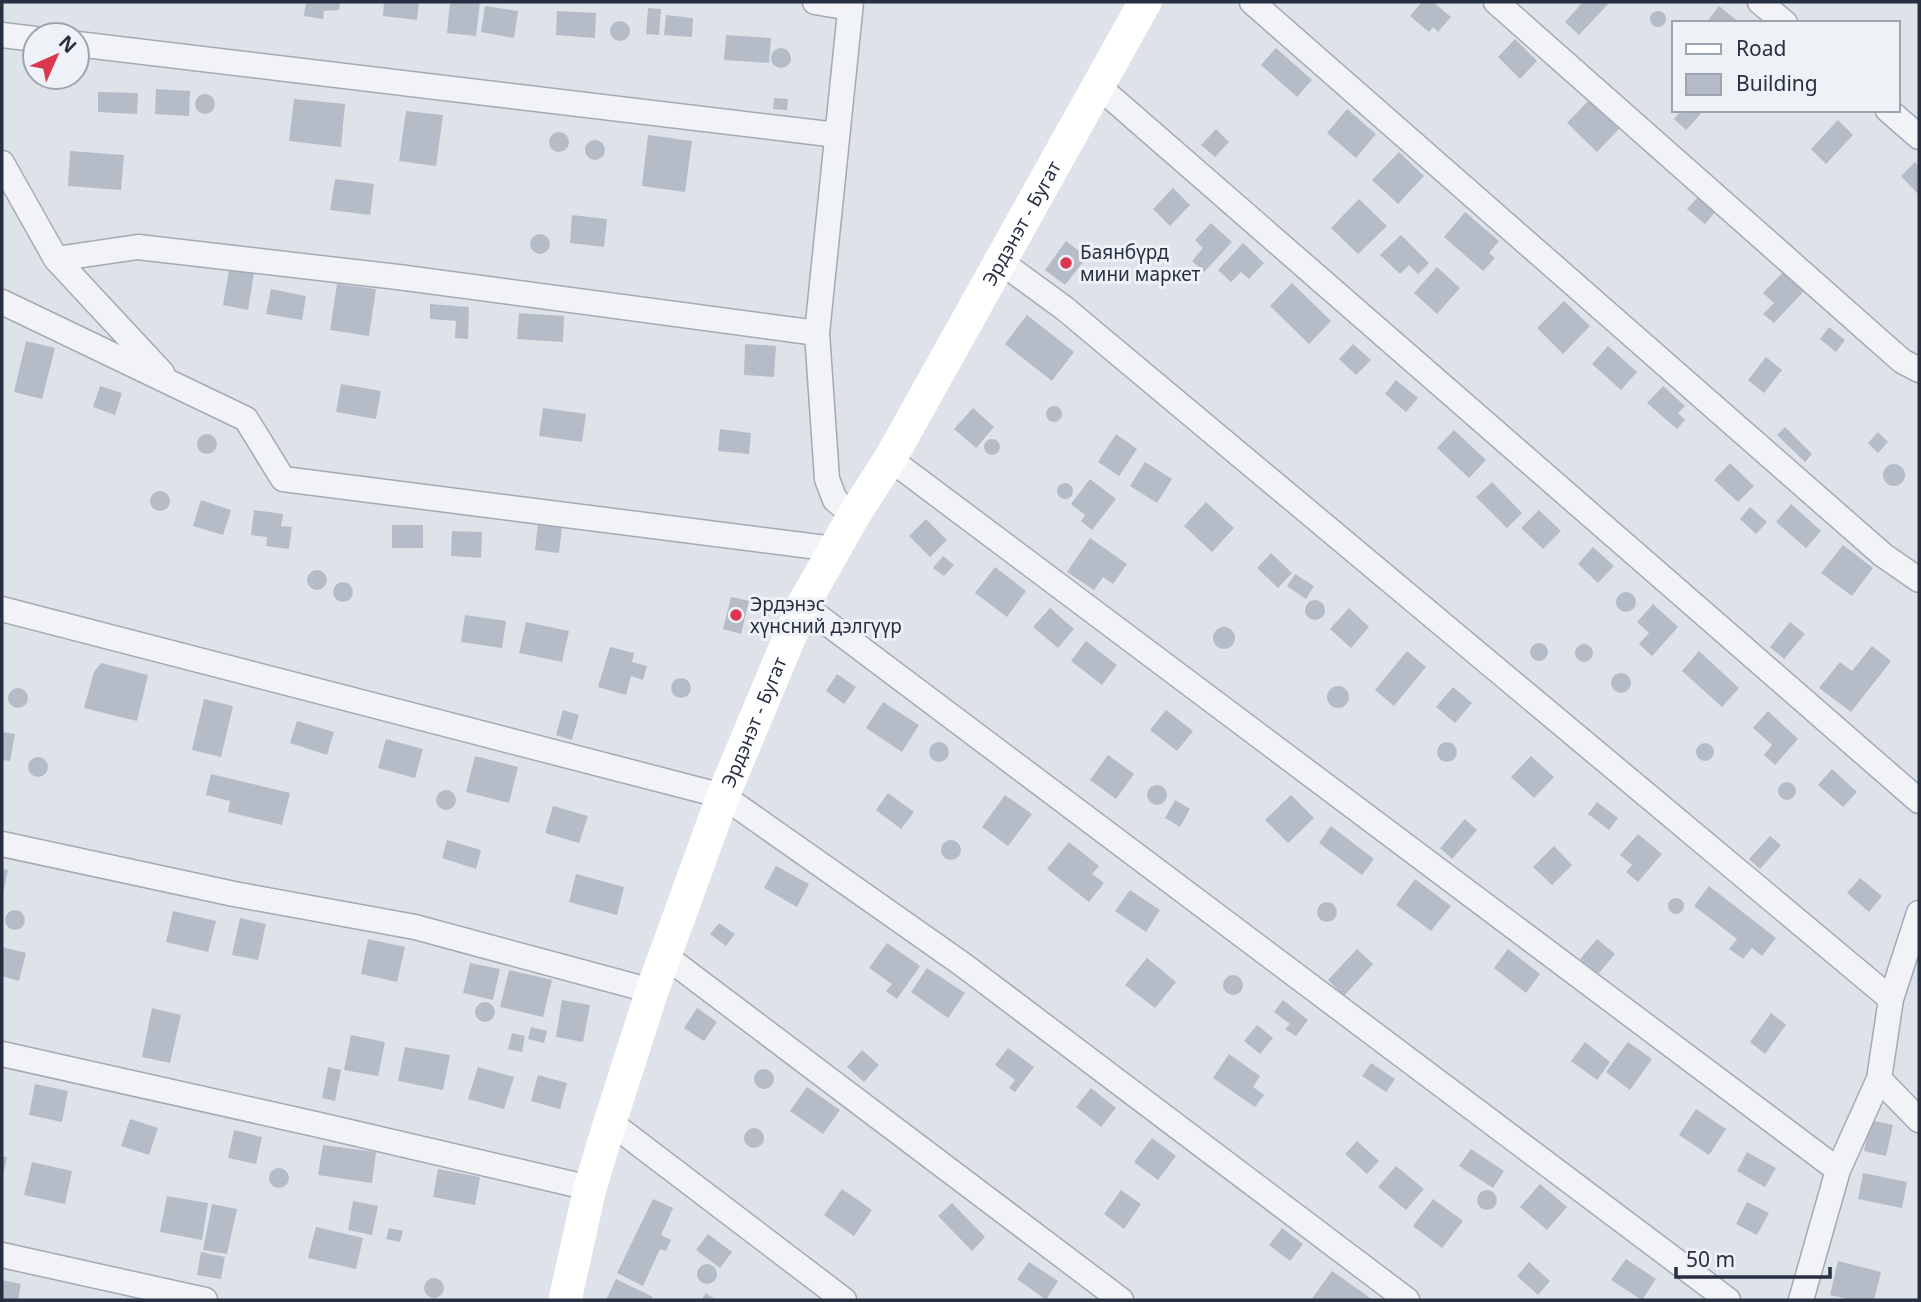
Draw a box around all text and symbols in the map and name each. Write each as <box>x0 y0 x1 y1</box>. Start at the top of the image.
north arrow <box>21 21 91 91</box>
legend <box>1672 21 1900 112</box>
text: N <box>53 29 83 59</box>
text: Road <box>1736 34 1786 62</box>
text: Building <box>1736 69 1818 97</box>
street label: Эрдэнэт - Бугат <box>976 156 1067 290</box>
place label: Баянбүрд мини маркет <box>1080 239 1200 287</box>
marker: Баянбүрд мини маркет <box>1058 255 1074 271</box>
place label: Эрдэнэс хүнсний дэлгүүр <box>750 591 902 639</box>
marker: Эрдэнэс хүнсний дэлгүүр <box>728 607 744 623</box>
street label: Эрдэнэт - Бугат <box>715 653 793 791</box>
scale bar <box>1676 1236 1830 1280</box>
text: 50 m <box>1686 1245 1735 1273</box>

